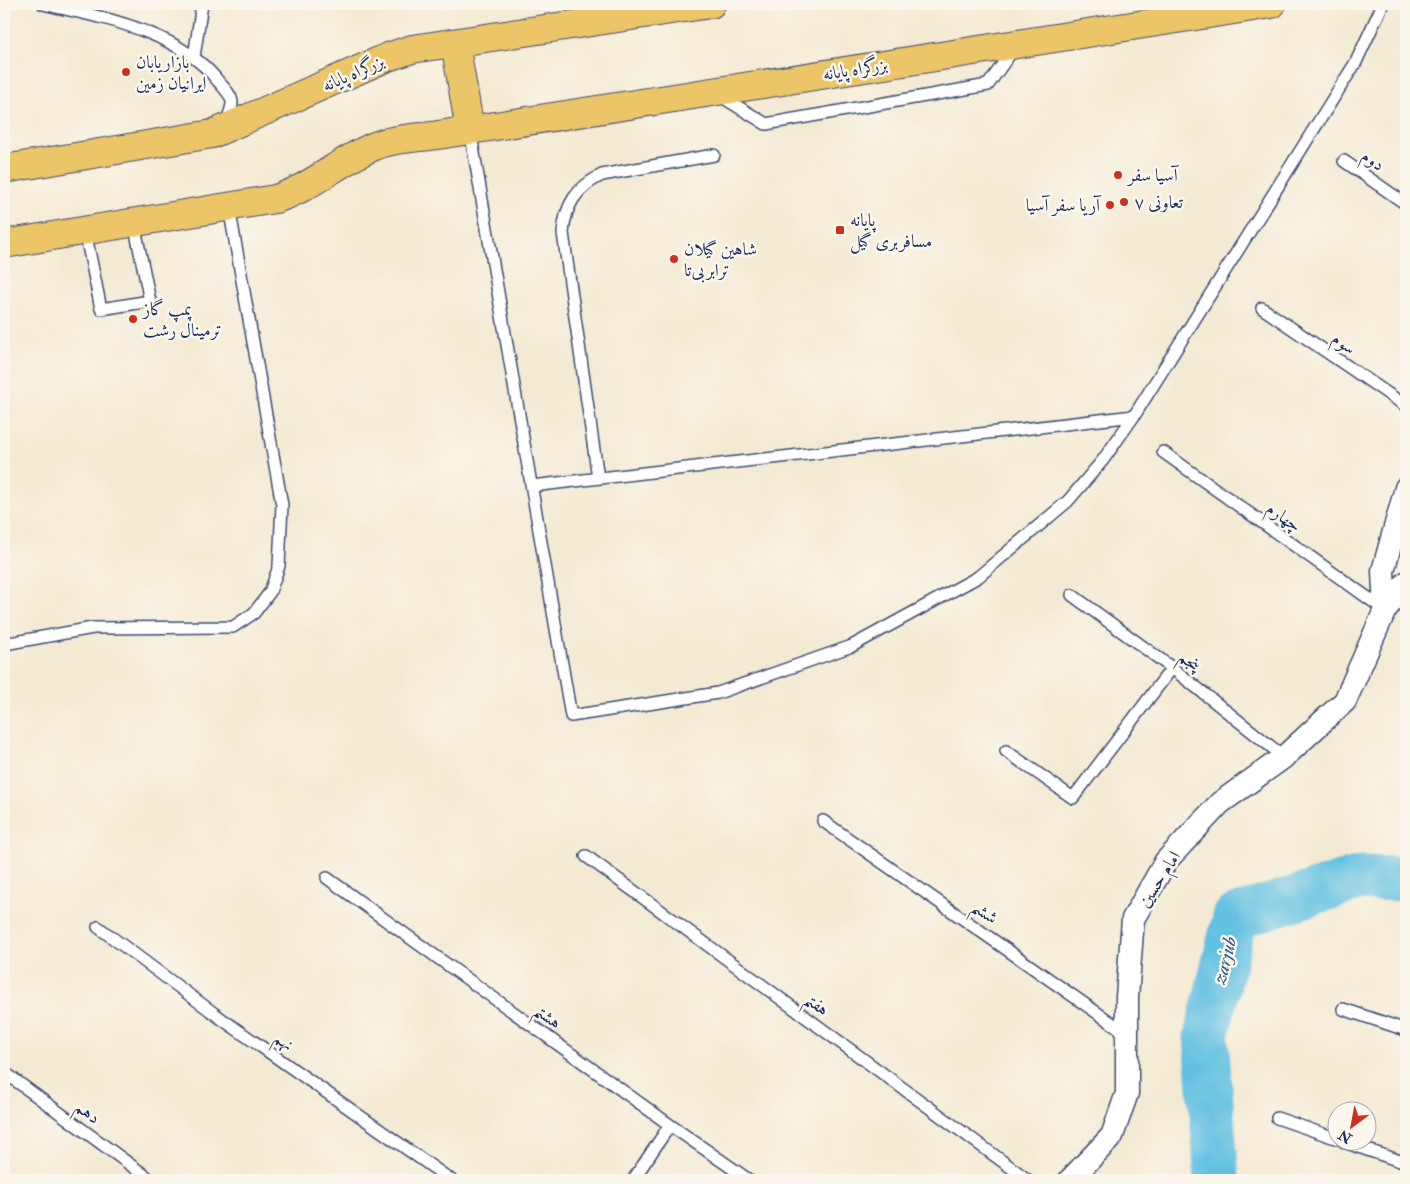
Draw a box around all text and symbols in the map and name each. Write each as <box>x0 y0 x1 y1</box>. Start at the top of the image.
street label: بزرگراه پایانه <box>318 49 388 98</box>
place label: بازاریابان ایرانیان زمین <box>136 51 206 95</box>
street label: بزرگراه پایانه <box>821 52 889 87</box>
marker: بازاریابان ایرانیان زمین <box>120 66 132 78</box>
street label: دوم <box>1354 144 1389 180</box>
place label: آسیا سفر <box>1126 164 1180 187</box>
marker: آسیا سفر <box>1112 169 1124 181</box>
place label: تعاونی ۷ <box>1134 191 1183 214</box>
place label: آریا سفر آسیا <box>1026 194 1102 217</box>
marker: تعاونی ۷ <box>1118 196 1130 208</box>
marker: آریا سفر آسیا <box>1104 199 1116 211</box>
place label: پایانه مسافربری گیل <box>850 209 932 254</box>
marker: پایانه مسافربری گیل <box>834 224 846 236</box>
place label: شاهین گیلان ترابربی‌تا <box>684 238 757 283</box>
marker: شاهین گیلان ترابربی‌تا <box>668 253 680 265</box>
place label: پمپ گاز ترمینال رشت <box>141 298 222 342</box>
marker: پمپ گاز ترمینال رشت <box>127 313 139 325</box>
street label: سوم <box>1325 327 1360 363</box>
street label: چهارم <box>1259 497 1306 541</box>
street label: پنجم <box>1171 646 1206 682</box>
street label: امام حسین <box>1133 847 1190 914</box>
street label: ششم <box>964 895 1002 935</box>
water label: zarjub <box>1207 934 1242 987</box>
street label: هفتم <box>796 988 834 1026</box>
street label: هشتم <box>526 999 566 1039</box>
street label: نهم <box>266 1027 298 1060</box>
street label: دهم <box>68 1096 105 1133</box>
north arrow <box>1328 1102 1378 1152</box>
text: N <box>1335 1126 1356 1148</box>

